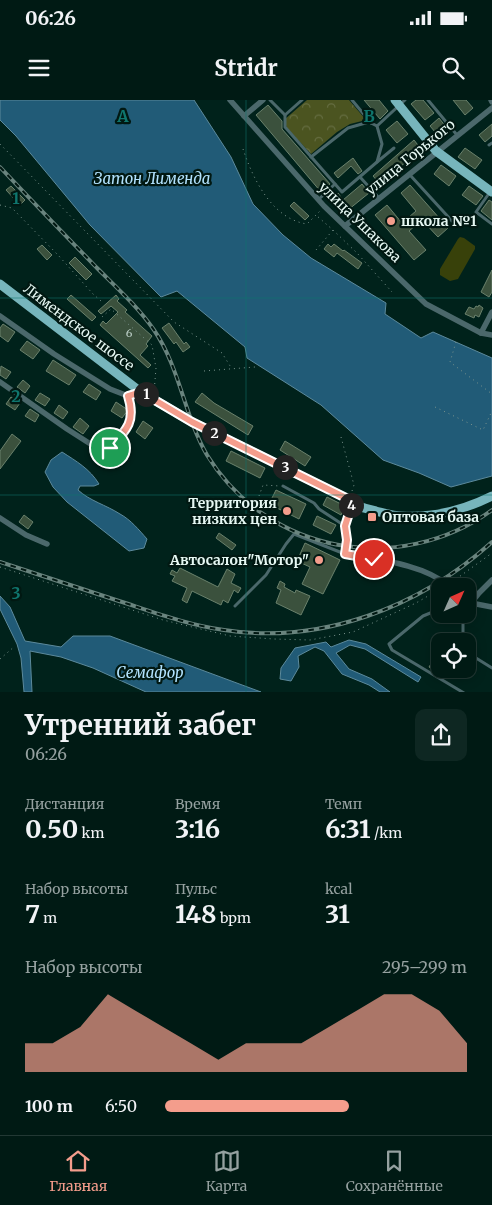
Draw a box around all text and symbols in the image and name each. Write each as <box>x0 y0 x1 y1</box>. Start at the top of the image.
text: 06:26 <box>25 6 76 30</box>
icon: menu <box>25 54 53 82</box>
text: Stridr <box>214 54 278 82</box>
icon: search <box>439 54 467 82</box>
text: A <box>116 106 129 126</box>
text: B <box>363 106 375 126</box>
street label: улица Горького <box>361 115 459 199</box>
water label: Затон Лименда <box>94 169 210 188</box>
street label: улица Ушакова <box>315 178 405 266</box>
text: 1 <box>12 188 20 208</box>
place label: школа №1 <box>401 212 477 230</box>
marker: школа №1 <box>385 215 397 227</box>
street label: Лимендское шоссе <box>20 279 138 375</box>
house number: 6 <box>126 326 133 340</box>
pin: 1 <box>134 382 158 406</box>
text: 1 <box>143 385 150 403</box>
text: 2 <box>11 386 21 406</box>
pin: 2 <box>202 420 226 446</box>
text: 2 <box>210 424 219 442</box>
pin <box>89 427 131 469</box>
icon: arrive <box>96 434 124 462</box>
pin: 3 <box>272 454 298 480</box>
text: 3 <box>281 458 290 476</box>
pin: 4 <box>338 492 364 518</box>
place label: Территория низких цен <box>188 494 277 528</box>
text: 4 <box>347 496 356 514</box>
marker: Территория низких цен <box>281 505 293 517</box>
place label: Оптовая база <box>382 508 479 526</box>
marker: Оптовая база <box>366 511 378 523</box>
pin <box>353 538 395 580</box>
icon: check <box>360 545 388 573</box>
place label: Автосалон"Мотор" <box>169 551 309 569</box>
marker: Автосалон"Мотор" <box>313 554 325 566</box>
north arrow <box>431 578 476 622</box>
map controls <box>431 578 476 678</box>
text: 3 <box>11 583 21 603</box>
button: locate <box>431 633 476 678</box>
water label: Семафор <box>116 663 184 682</box>
text: Утренний забег <box>25 707 256 743</box>
button: share <box>415 709 467 761</box>
text: 06:26 <box>25 744 67 764</box>
text: Дистанция <box>25 795 104 813</box>
text: Время <box>175 795 220 813</box>
text: Темп <box>325 795 362 813</box>
text: 0.50 <box>25 813 78 845</box>
text: 3:16 <box>175 813 220 845</box>
text: 6:31 <box>325 813 371 845</box>
text: km <box>78 824 104 842</box>
text: /km <box>371 824 402 842</box>
text: Набор высоты <box>25 880 128 898</box>
text: Пульс <box>175 880 217 898</box>
text: kcal <box>325 880 353 898</box>
text: 7 <box>25 898 40 930</box>
text: 148 <box>175 898 217 930</box>
text: 31 <box>325 898 350 930</box>
text: m <box>40 909 57 927</box>
text: bpm <box>217 909 251 927</box>
text: Набор высоты <box>25 957 143 977</box>
text: 295–299 m <box>382 957 467 977</box>
text: 100 m <box>25 1096 73 1116</box>
text: 6:50 <box>105 1096 137 1116</box>
tab: Главная <box>49 1147 107 1195</box>
tab: Карта <box>206 1147 247 1195</box>
tab: Сохранённые <box>346 1147 443 1195</box>

